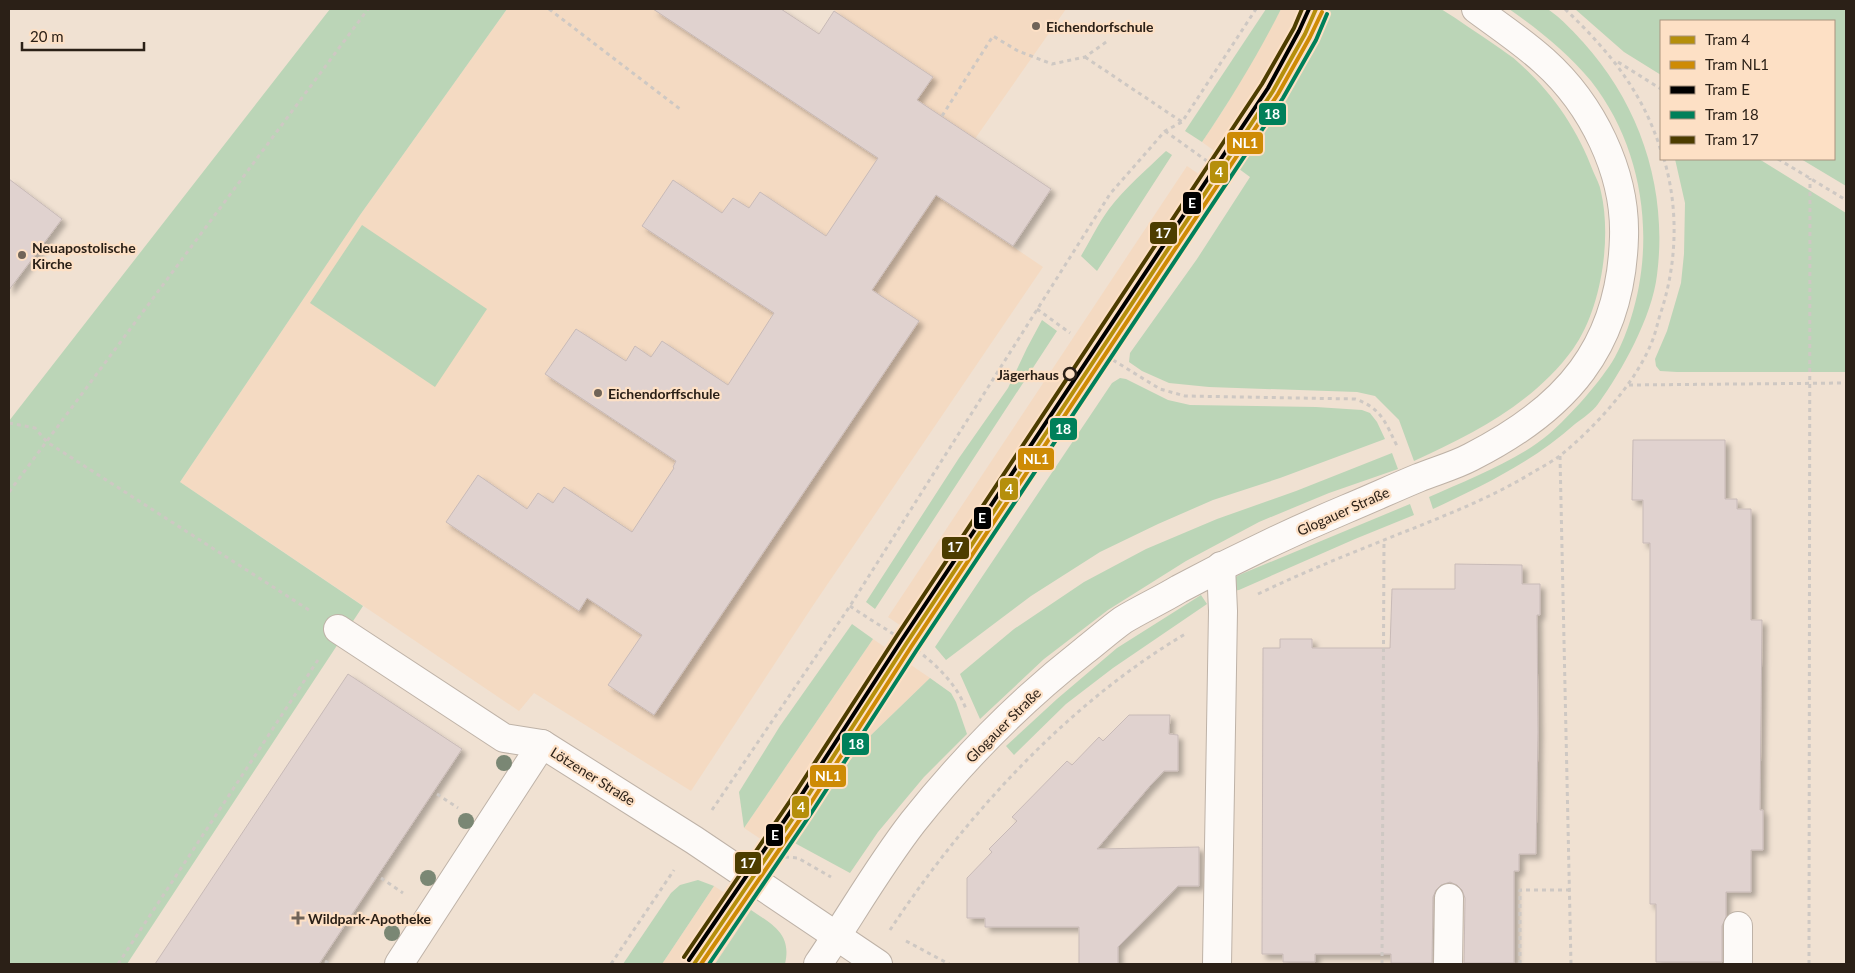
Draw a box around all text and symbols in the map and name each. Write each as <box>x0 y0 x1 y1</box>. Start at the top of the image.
place label: Eichendorfschule <box>1046 18 1154 35</box>
scale bar <box>22 20 145 52</box>
marker: Eichendorfschule <box>1030 20 1042 32</box>
legend <box>1660 20 1835 160</box>
text: 20 m <box>30 27 64 45</box>
text: Tram 4 <box>1705 30 1750 48</box>
text: Tram NL1 <box>1705 55 1769 73</box>
text: Tram E <box>1705 80 1750 98</box>
line badge: 18 <box>1258 102 1287 126</box>
text: 18 <box>1264 105 1280 122</box>
text: Tram 18 <box>1705 105 1759 123</box>
text: Tram 17 <box>1705 130 1759 148</box>
line badge: NL1 <box>1226 131 1264 155</box>
text: NL1 <box>1232 134 1258 151</box>
line badge: 4 <box>1209 160 1229 184</box>
text: 4 <box>1215 163 1223 180</box>
line badge: E <box>1182 191 1202 215</box>
text: E <box>1188 194 1196 211</box>
line badge: 17 <box>1149 221 1178 245</box>
text: 17 <box>1155 224 1171 241</box>
place label: Neuapostolische Kirche <box>32 239 136 272</box>
marker: Neuapostolische Kirche <box>16 249 28 261</box>
place label: Jägerhaus <box>997 366 1059 383</box>
marker: Jägerhaus <box>1063 367 1077 381</box>
place label: Eichendorffschule <box>608 385 721 402</box>
marker: Eichendorffschule <box>592 387 604 399</box>
line badge: 18 <box>1049 417 1078 441</box>
text: 18 <box>1055 420 1071 437</box>
line badge: NL1 <box>1017 447 1055 471</box>
text: NL1 <box>1023 450 1049 467</box>
line badge: 4 <box>999 477 1019 501</box>
text: 4 <box>1005 480 1013 497</box>
street label: Glogauer Straße <box>1294 483 1392 539</box>
line badge: E <box>973 506 992 530</box>
text: E <box>978 509 986 526</box>
line badge: 17 <box>941 536 970 560</box>
text: 17 <box>947 538 963 555</box>
street label: Glogauer Straße <box>962 684 1044 766</box>
line badge: 18 <box>841 732 870 756</box>
text: 18 <box>848 735 864 752</box>
street label: Lötzener Straße <box>548 743 638 809</box>
line badge: NL1 <box>809 764 847 788</box>
text: NL1 <box>815 767 841 784</box>
line badge: 4 <box>791 795 810 819</box>
text: 4 <box>797 798 805 815</box>
line badge: E <box>765 823 784 847</box>
text: E <box>771 826 779 843</box>
line badge: 17 <box>734 851 762 875</box>
text: 17 <box>740 854 756 871</box>
place label: Wildpark-Apotheke <box>308 910 432 927</box>
marker: Wildpark-Apotheke <box>292 912 304 924</box>

